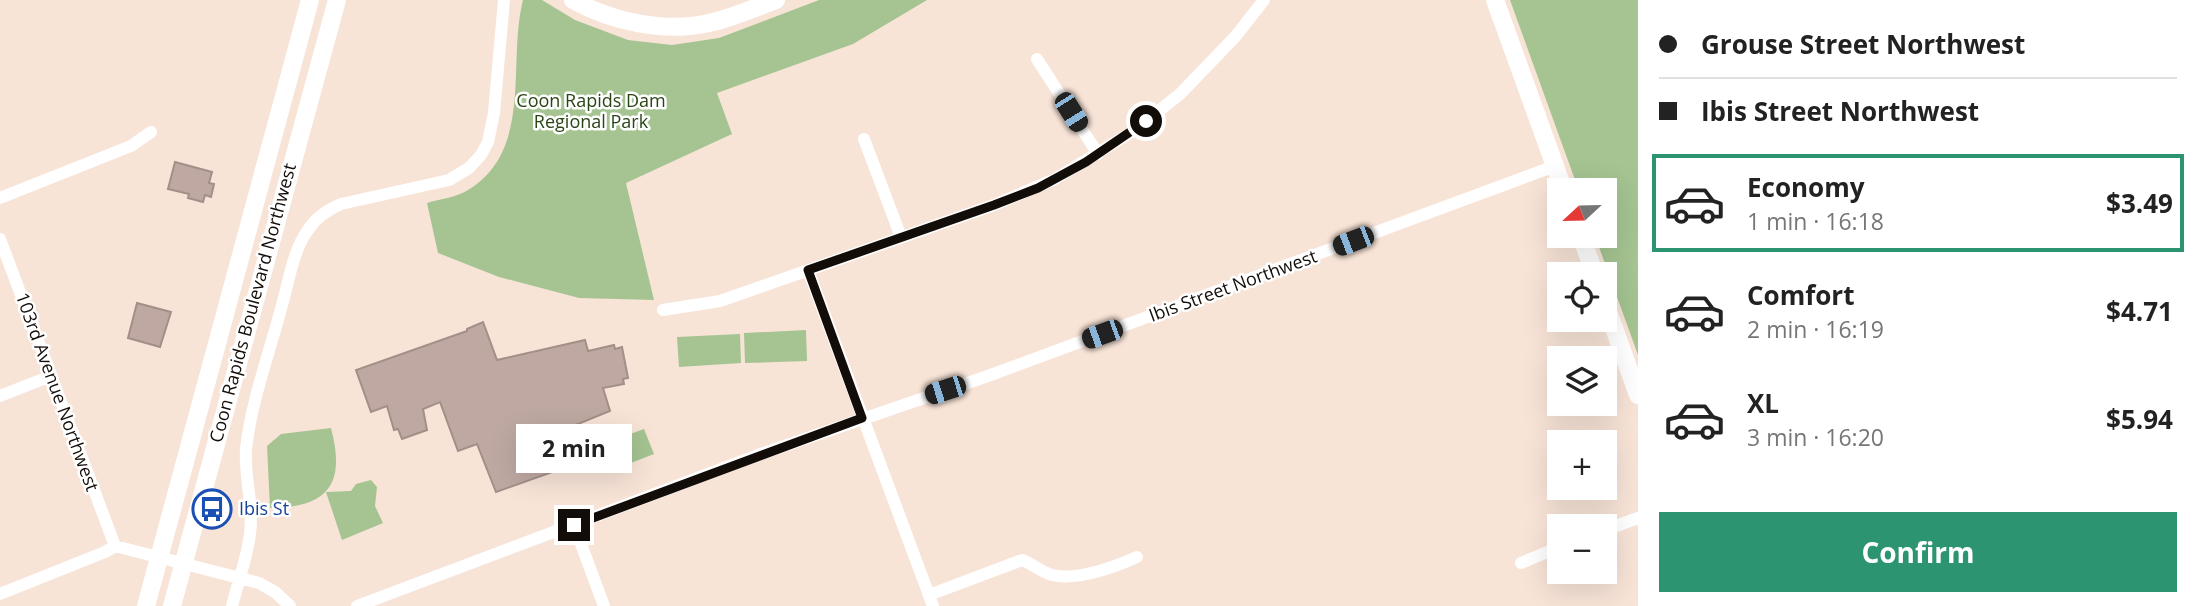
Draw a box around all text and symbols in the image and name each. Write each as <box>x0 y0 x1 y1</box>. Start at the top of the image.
text: Grouse Street Northwest <box>1701 26 2025 62</box>
park label: Coon Rapids Dam Regional Park <box>516 88 666 133</box>
car <box>1051 89 1092 135</box>
text: Ibis Street Northwest <box>1701 93 1979 129</box>
route start <box>1130 105 1162 137</box>
street label: Coon Rapids Boulevard Northwest <box>203 161 301 445</box>
text: Economy <box>1747 169 1865 205</box>
icon: car <box>1663 172 1726 235</box>
north arrow <box>1547 178 1617 248</box>
map controls <box>1547 178 1617 584</box>
text: $3.49 <box>2106 185 2173 221</box>
text: 1 min · 16:18 <box>1747 205 1884 237</box>
car <box>1330 224 1377 258</box>
street label: Ibis Street Northwest <box>1145 244 1320 327</box>
button: locate <box>1547 262 1617 332</box>
text: Comfort <box>1747 277 1854 313</box>
icon: car <box>1663 280 1726 343</box>
street label: 103rd Avenue Northwest <box>11 289 105 494</box>
text: $4.71 <box>2106 293 2173 329</box>
text: 2 min · 16:19 <box>1747 313 1884 345</box>
car <box>1079 317 1126 351</box>
button: layers <box>1547 346 1617 416</box>
car <box>922 374 969 406</box>
text: XL <box>1747 385 1779 421</box>
icon: car <box>1663 388 1726 451</box>
text: $5.94 <box>2106 401 2173 437</box>
text: 3 min · 16:20 <box>1747 421 1884 453</box>
callout: 2 min <box>516 424 632 472</box>
button: + <box>1547 430 1617 500</box>
text: 2 min <box>542 432 606 464</box>
bus stop icon: Ibis St <box>191 488 233 530</box>
place label: Ibis St <box>239 496 289 520</box>
route end <box>558 509 590 541</box>
button: Confirm <box>1659 512 2177 592</box>
button: − <box>1547 514 1617 584</box>

